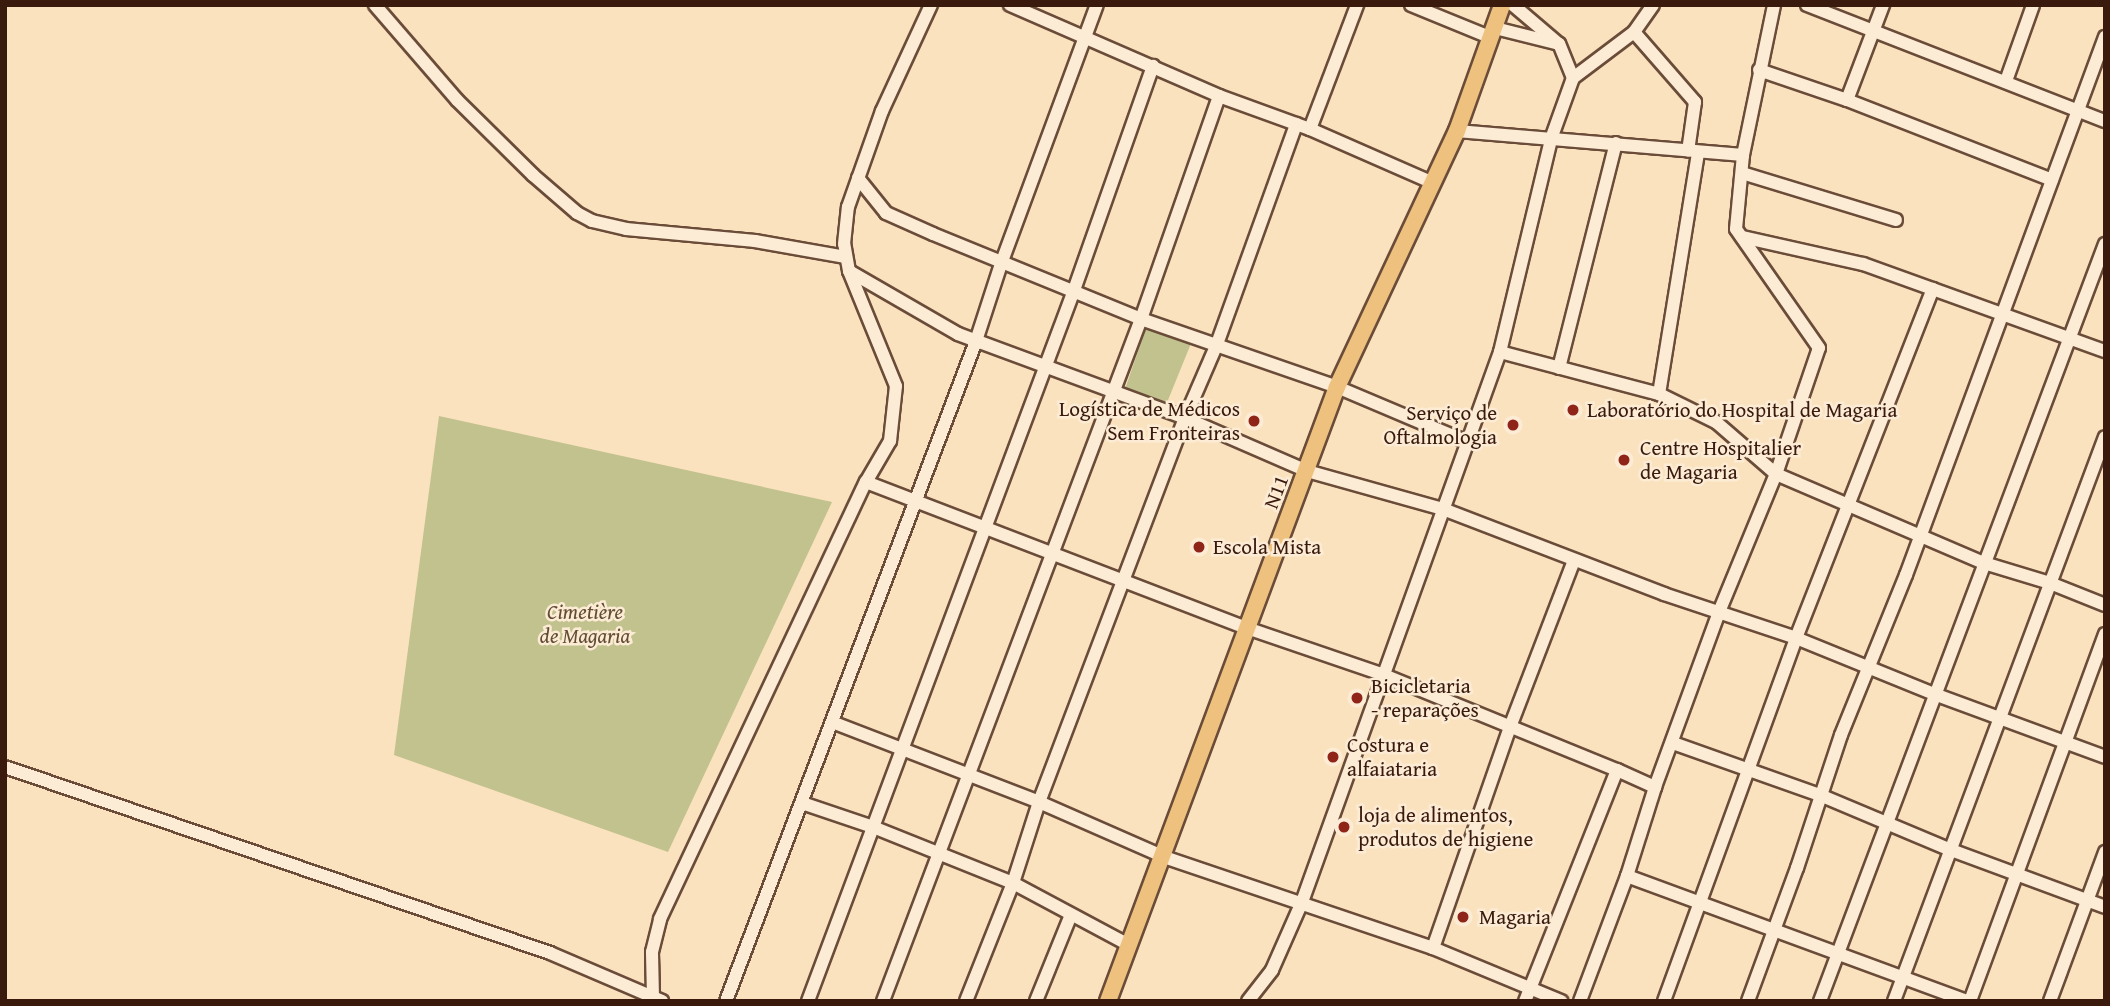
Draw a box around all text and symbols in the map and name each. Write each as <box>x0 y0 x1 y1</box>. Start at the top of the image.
place label: Logística de Médicos Sem Fronteiras <box>1059 396 1240 446</box>
place label: Laboratório do Hospital de Magaria <box>1587 397 1897 423</box>
place label: Serviço de Oftalmologia <box>1384 400 1497 450</box>
marker: Laboratório do Hospital de Magaria <box>1565 402 1581 418</box>
marker: Logística de Médicos Sem Fronteiras <box>1246 413 1262 429</box>
marker: Serviço de Oftalmologia <box>1503 415 1523 435</box>
place label: Centre Hospitalier de Magaria <box>1640 435 1801 485</box>
marker: Centre Hospitalier de Magaria <box>1614 450 1634 470</box>
street label: N11 <box>1258 472 1294 512</box>
place label: Escola Mista <box>1213 534 1321 560</box>
marker: Escola Mista <box>1191 539 1207 555</box>
park label: Cimetière de Magaria <box>540 599 630 649</box>
place label: Bicicletaria - reparações <box>1371 673 1479 723</box>
marker: Bicicletaria - reparações <box>1349 690 1365 706</box>
place label: Costura e alfaiataria <box>1347 732 1437 782</box>
marker: Costura e alfaiataria <box>1325 749 1341 765</box>
place label: loja de alimentos, produtos de higiene <box>1358 802 1533 852</box>
marker: loja de alimentos, produtos de higiene <box>1336 819 1352 835</box>
place label: Magaria <box>1479 904 1551 930</box>
marker: Magaria <box>1453 907 1473 927</box>

